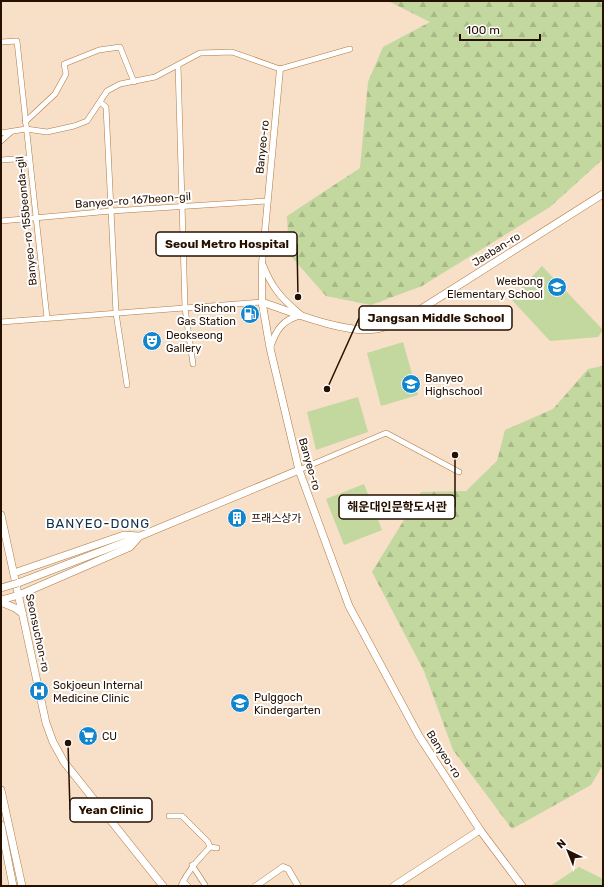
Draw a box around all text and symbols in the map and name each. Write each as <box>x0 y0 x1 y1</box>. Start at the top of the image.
scale bar <box>460 16 540 42</box>
text: 100 m <box>466 23 500 37</box>
street label: Banyeo-ro <box>253 120 272 175</box>
street label: Banyeo-ro 155beonda-gil <box>13 156 40 286</box>
street label: Banyeo-ro 167beon-gil <box>75 190 191 211</box>
street label: Jaeban-ro <box>470 230 523 269</box>
callout: Seoul Metro Hospital <box>156 232 297 256</box>
text: Seoul Metro Hospital <box>165 237 289 251</box>
place label: Weebong Elementary School <box>447 275 543 301</box>
school or university icon: Weebong Elementary School <box>546 276 568 298</box>
place label: Sinchon Gas Station <box>177 302 236 328</box>
fuel station icon: Sinchon Gas Station <box>239 303 261 325</box>
callout: Jangsan Middle School <box>359 306 512 330</box>
text: Jangsan Middle School <box>368 311 504 325</box>
place label: Deokseong Gallery <box>166 329 223 355</box>
theatre icon: Deokseong Gallery <box>141 330 163 352</box>
place label: Banyeo Highschool <box>425 372 482 398</box>
school or university icon: Banyeo Highschool <box>400 373 422 395</box>
street label: Banyeo-ro <box>296 436 323 492</box>
callout: 해운대인문학도서관 <box>339 495 455 519</box>
text: 해운대인문학도서관 <box>347 500 447 514</box>
building icon: 프래스상가 <box>226 507 248 529</box>
place label: 프래스상가 <box>251 512 302 525</box>
district label: BANYEO-DONG <box>46 516 150 531</box>
street label: Seonsuchon-ro <box>23 593 52 673</box>
place label: Sokjoeun Internal Medicine Clinic <box>53 679 143 705</box>
hospital icon: Sokjoeun Internal Medicine Clinic <box>28 680 50 702</box>
place label: Pulggoch Kindergarten <box>254 691 321 717</box>
school or university icon: Pulggoch Kindergarten <box>229 692 251 714</box>
supermarket icon: CU <box>77 725 99 747</box>
street label: Banyeo-ro <box>423 728 464 780</box>
place label: CU <box>102 730 117 743</box>
callout: Yean Clinic <box>70 798 152 822</box>
text: Yean Clinic <box>78 803 144 817</box>
north arrow <box>548 831 588 871</box>
text: N <box>554 837 569 852</box>

